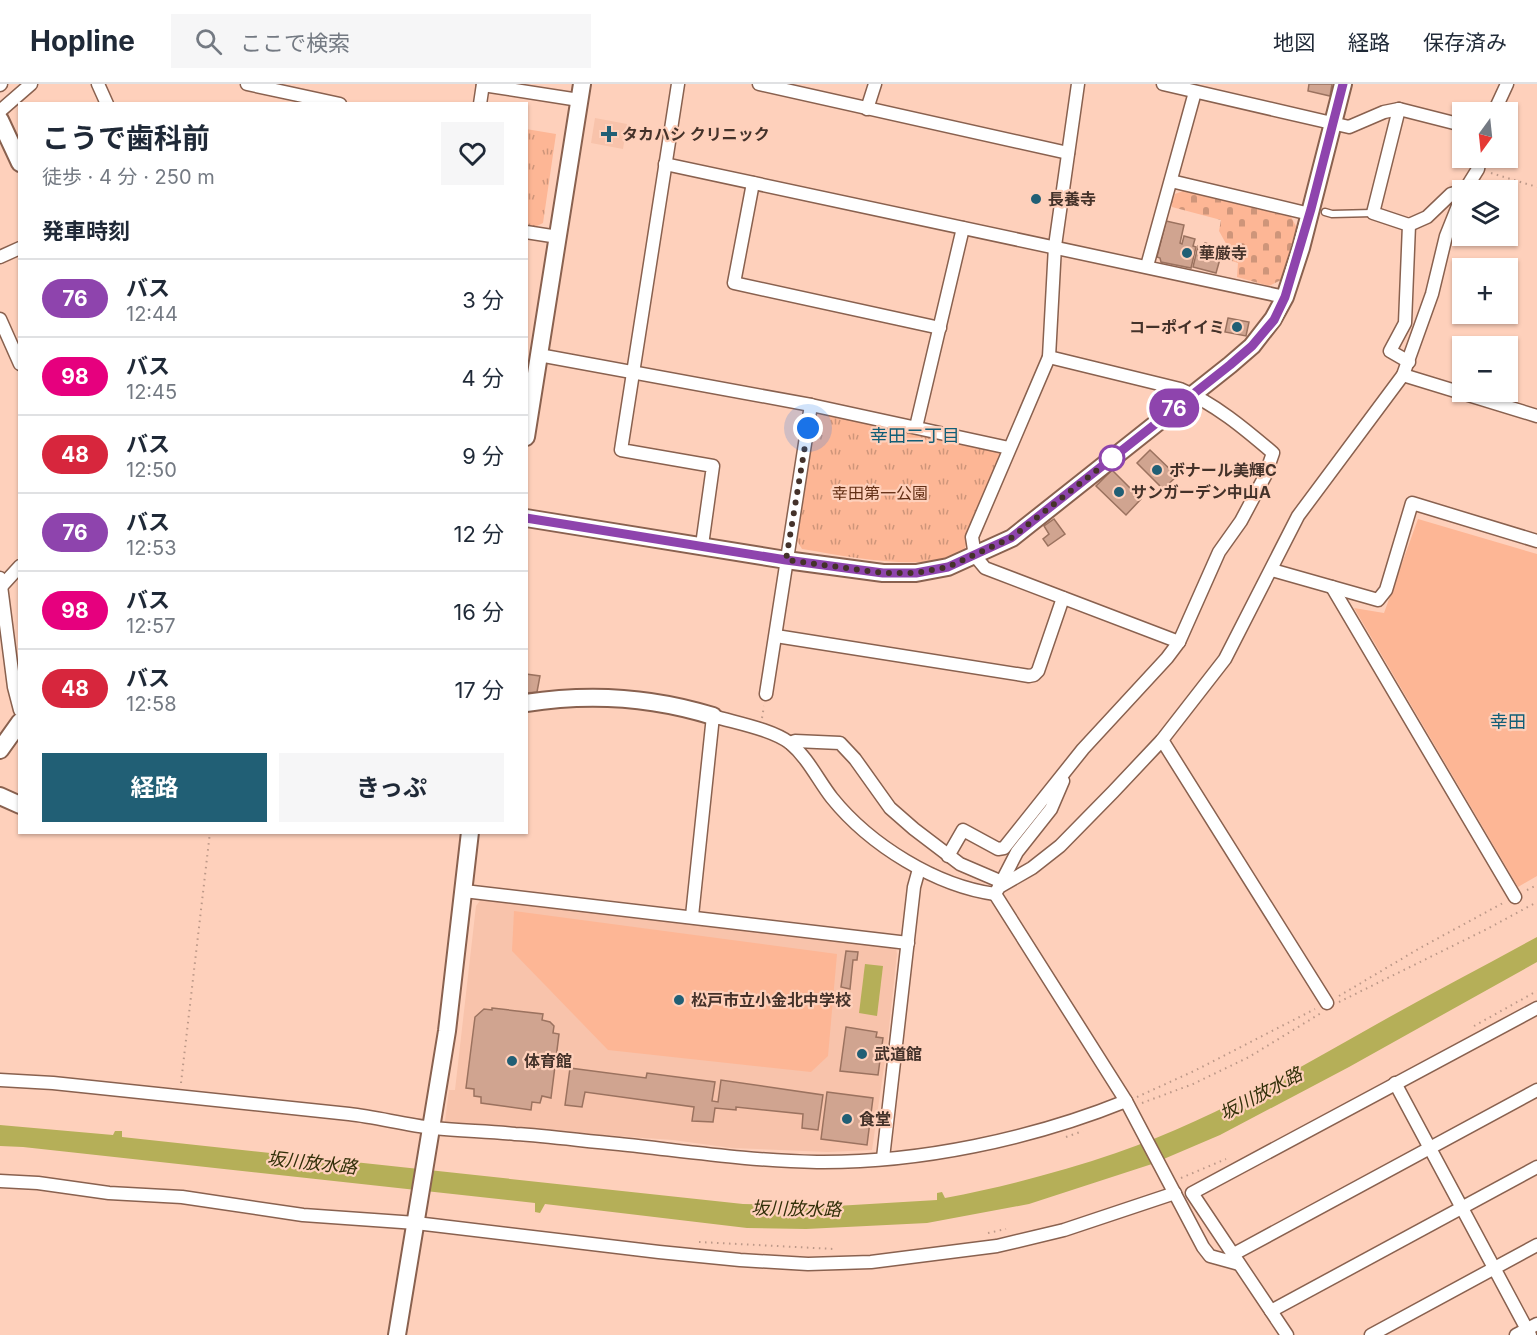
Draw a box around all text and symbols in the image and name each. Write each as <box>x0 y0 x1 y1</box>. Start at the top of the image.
search box <box>171 14 591 68</box>
text: Hopline <box>30 24 135 58</box>
icon: search <box>192 25 225 58</box>
text: ここで検索 <box>240 30 350 56</box>
text: 地図 <box>1273 30 1315 55</box>
text: 経路 <box>1348 30 1390 55</box>
text: 保存済み <box>1423 30 1507 55</box>
north arrow <box>1452 102 1518 168</box>
map controls <box>1452 102 1518 402</box>
text: こうで歯科前 <box>42 121 210 155</box>
button: heart <box>441 122 504 185</box>
place label: タカハシ クリニック <box>622 124 770 144</box>
marker: タカハシ クリニック <box>600 125 618 143</box>
text: 徒歩 · 4 分 · 250 m <box>42 165 215 189</box>
button: layers <box>1452 180 1518 246</box>
place label: 長養寺 <box>1048 189 1096 209</box>
marker: 長養寺 <box>1029 192 1043 206</box>
text: 発車時刻 <box>42 218 130 244</box>
place label: 華厳寺 <box>1199 243 1247 263</box>
marker: 華厳寺 <box>1180 246 1194 260</box>
button: + <box>1452 258 1518 324</box>
text: バス <box>126 275 170 301</box>
text: 76 <box>62 286 88 311</box>
text: 3 分 <box>462 287 504 313</box>
text: 12:44 <box>126 302 178 326</box>
place label: コーポイイミ <box>1129 317 1225 337</box>
marker: コーポイイミ <box>1230 320 1244 334</box>
button: − <box>1452 336 1518 402</box>
text: バス <box>126 353 170 379</box>
text: 98 <box>61 364 89 389</box>
text: 4 分 <box>462 365 504 391</box>
text: 12:45 <box>126 380 177 404</box>
line badge: 76 <box>1147 388 1201 428</box>
text: 76 <box>1161 396 1187 421</box>
your location <box>793 413 823 443</box>
district label: 幸田二丁目 <box>870 425 960 446</box>
text: バス <box>126 431 170 457</box>
text: 48 <box>61 442 89 467</box>
text: 9 分 <box>462 443 504 469</box>
unlabelled marker <box>1099 445 1125 471</box>
text: 12:50 <box>126 458 177 482</box>
place label: ボナール美輝C <box>1169 460 1277 480</box>
marker: ボナール美輝C <box>1150 463 1164 477</box>
place label: サンガーデン中山A <box>1131 482 1271 502</box>
park label: 幸田第一公園 <box>832 483 928 503</box>
marker: サンガーデン中山A <box>1112 485 1126 499</box>
text: バス <box>126 509 170 535</box>
text: 76 <box>62 520 88 545</box>
text: 12 分 <box>453 521 504 547</box>
text: 12:53 <box>126 536 177 560</box>
text: バス <box>126 587 170 613</box>
text: 98 <box>61 598 89 623</box>
text: 16 分 <box>453 599 504 625</box>
text: 12:57 <box>126 614 176 638</box>
text: バス <box>126 665 170 691</box>
text: 48 <box>61 676 89 701</box>
text: 17 分 <box>454 677 504 703</box>
text: 12:58 <box>126 692 177 716</box>
district label: 幸田 <box>1490 711 1526 732</box>
button: 経路 <box>42 753 267 822</box>
button: きっぷ <box>279 753 504 822</box>
place label: 松戸市立小金北中学校 <box>691 990 851 1010</box>
marker: 松戸市立小金北中学校 <box>672 993 686 1007</box>
place label: 武道館 <box>874 1044 922 1064</box>
marker: 武道館 <box>855 1047 869 1061</box>
place label: 体育館 <box>524 1051 572 1071</box>
marker: 体育館 <box>505 1054 519 1068</box>
water label: 坂川放水路 <box>1216 1062 1307 1124</box>
place label: 食堂 <box>859 1109 891 1129</box>
marker: 食堂 <box>840 1112 854 1126</box>
water label: 坂川放水路 <box>266 1147 360 1178</box>
water label: 坂川放水路 <box>751 1197 843 1220</box>

